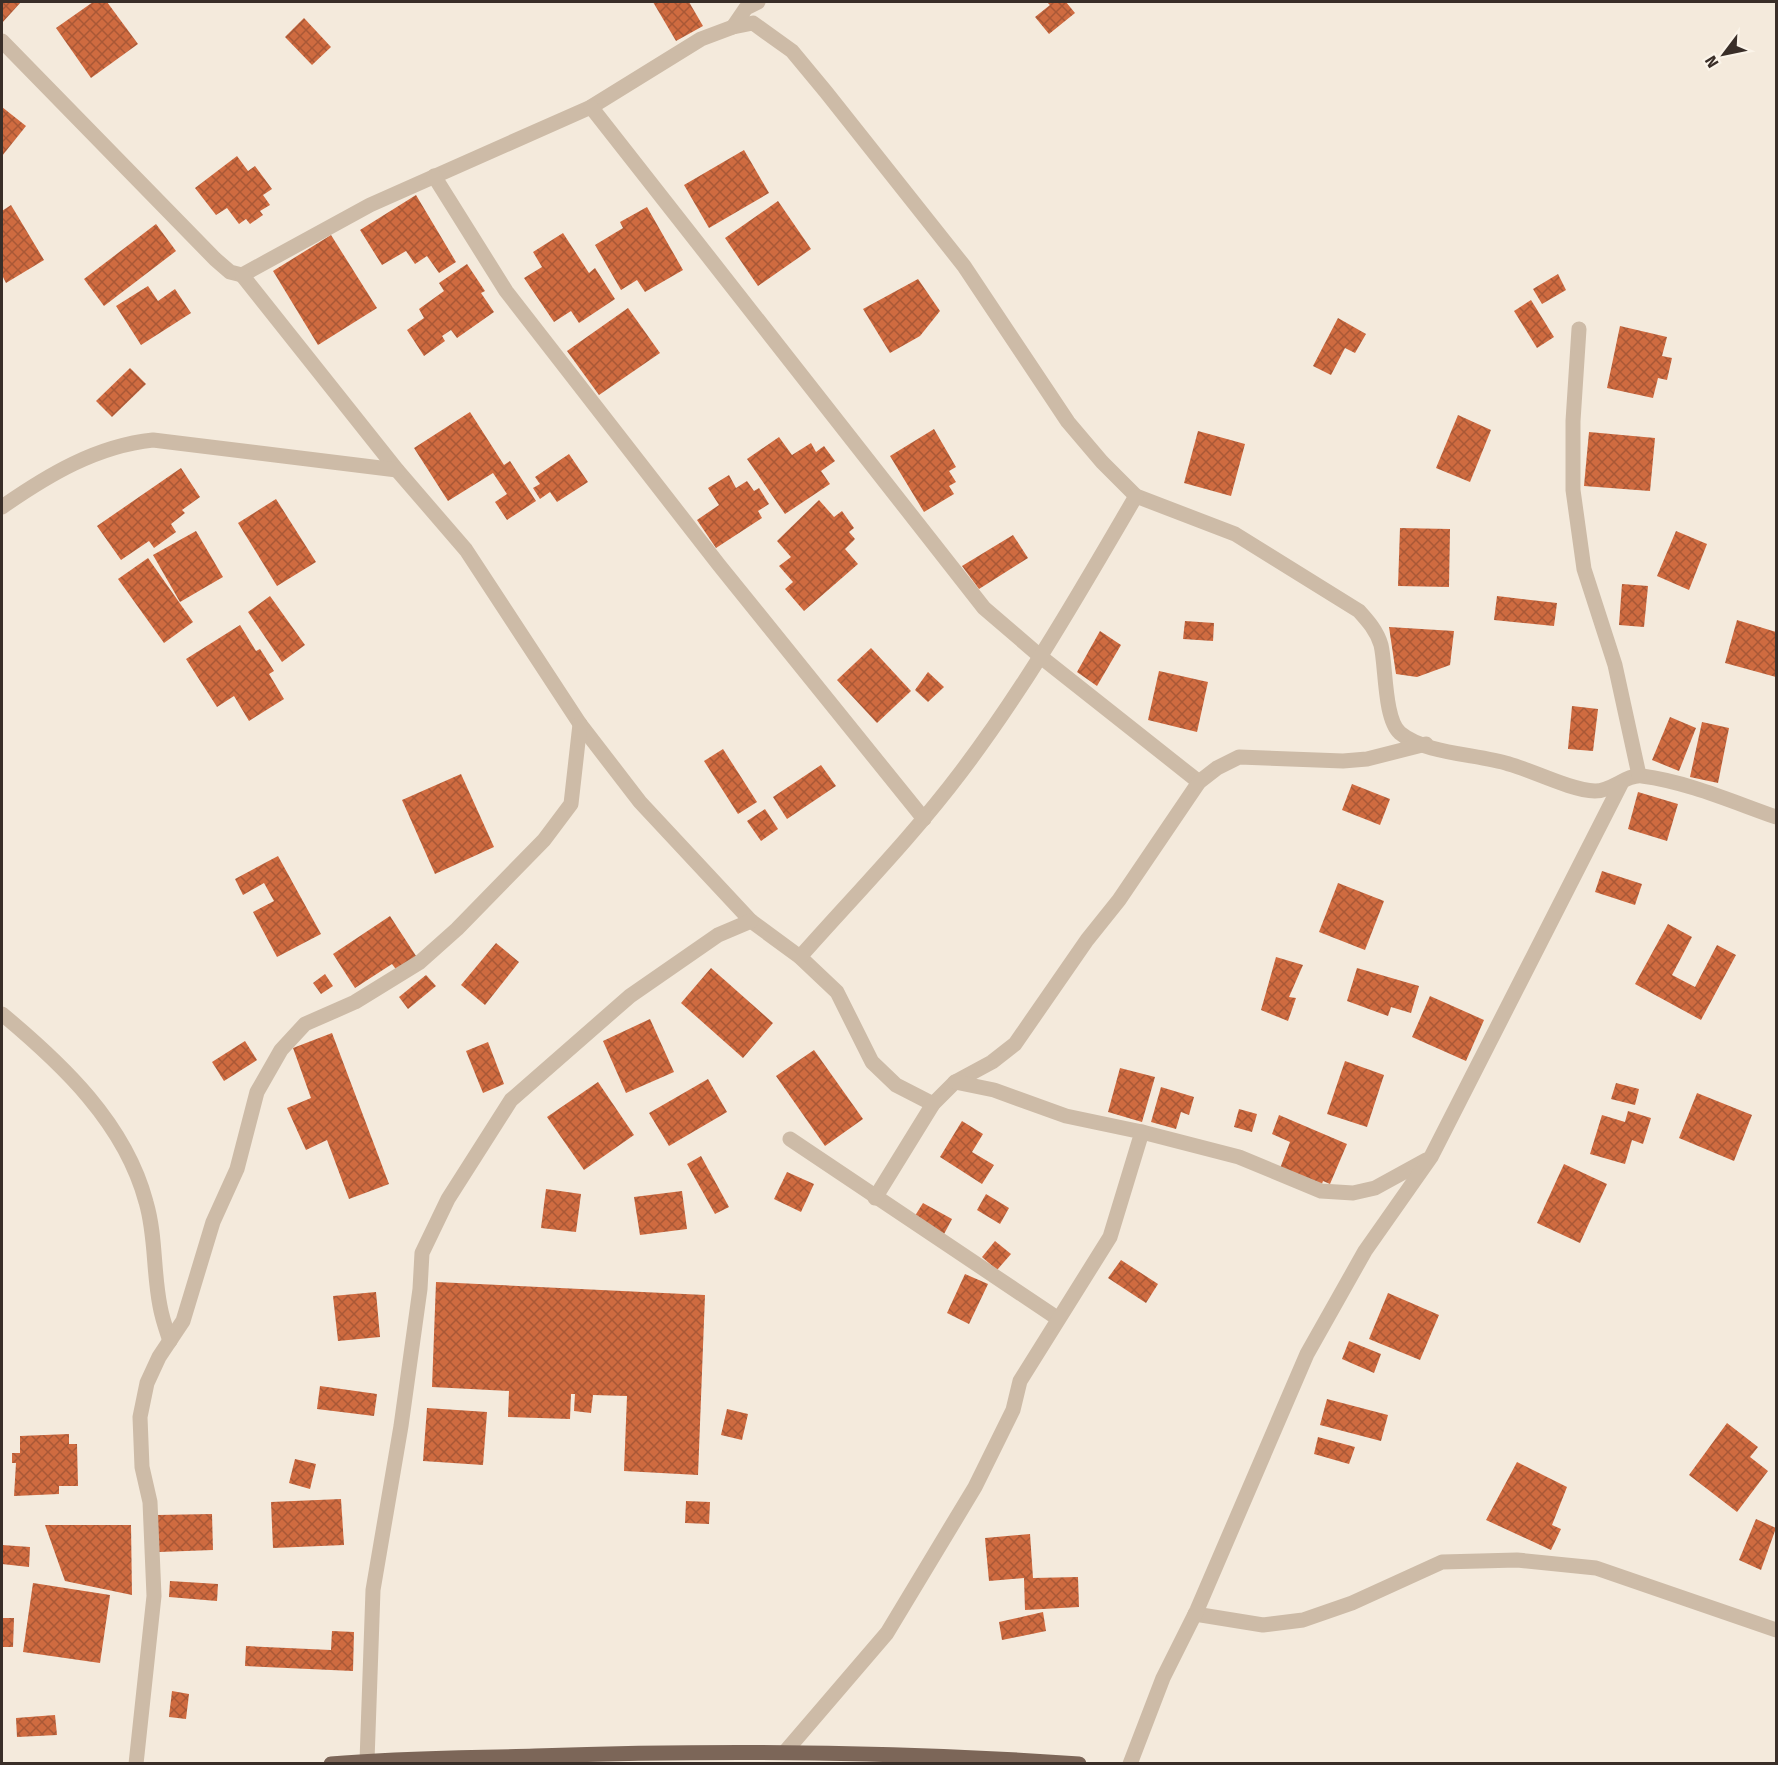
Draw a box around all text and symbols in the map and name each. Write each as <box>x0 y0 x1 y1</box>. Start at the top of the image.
north arrow <box>1694 24 1754 84</box>
text: N <box>1701 52 1723 71</box>

